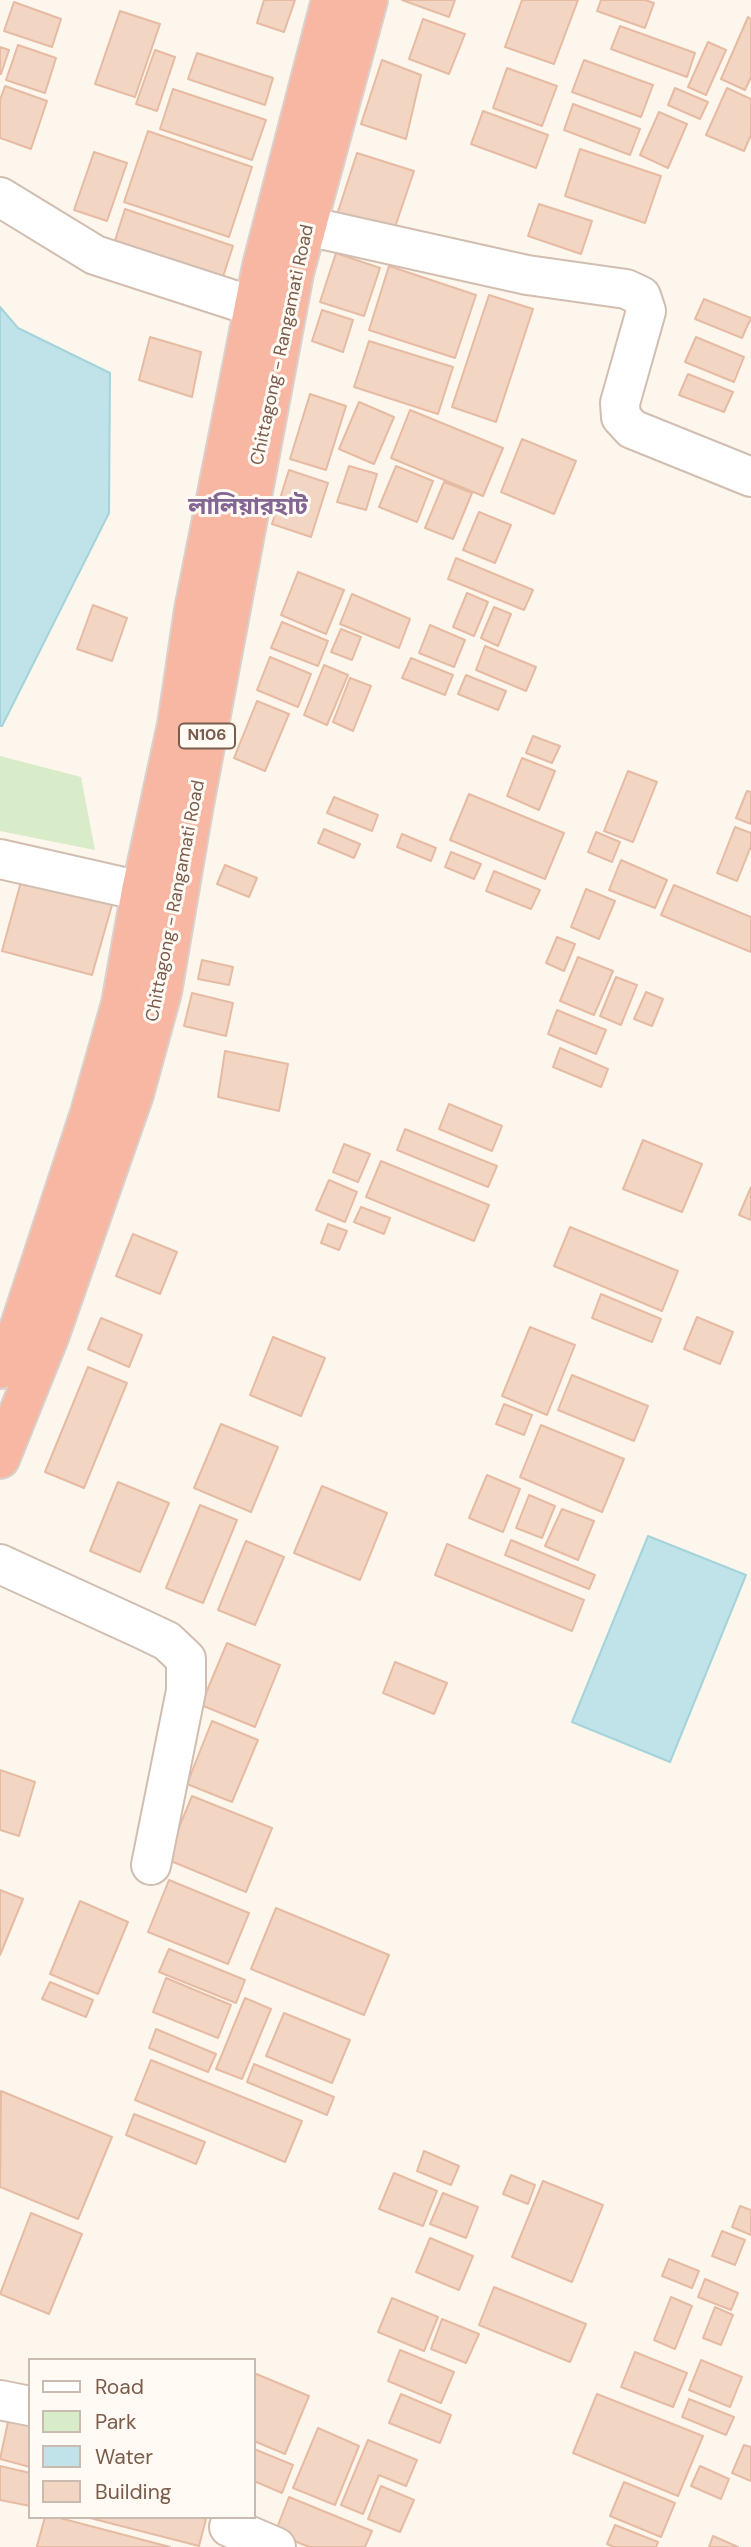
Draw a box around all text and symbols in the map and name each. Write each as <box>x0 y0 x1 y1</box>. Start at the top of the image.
street label: Chittagong - Rangamati Road <box>247 223 319 467</box>
district label: লালিয়ারহাট <box>188 494 308 522</box>
road number: N106 <box>179 723 235 748</box>
street label: Chittagong - Rangamati Road <box>142 778 210 1024</box>
legend <box>28 2358 256 2519</box>
text: Road <box>95 2373 144 2401</box>
text: Park <box>95 2408 136 2436</box>
text: Water <box>95 2443 153 2471</box>
text: Building <box>95 2478 171 2506</box>

